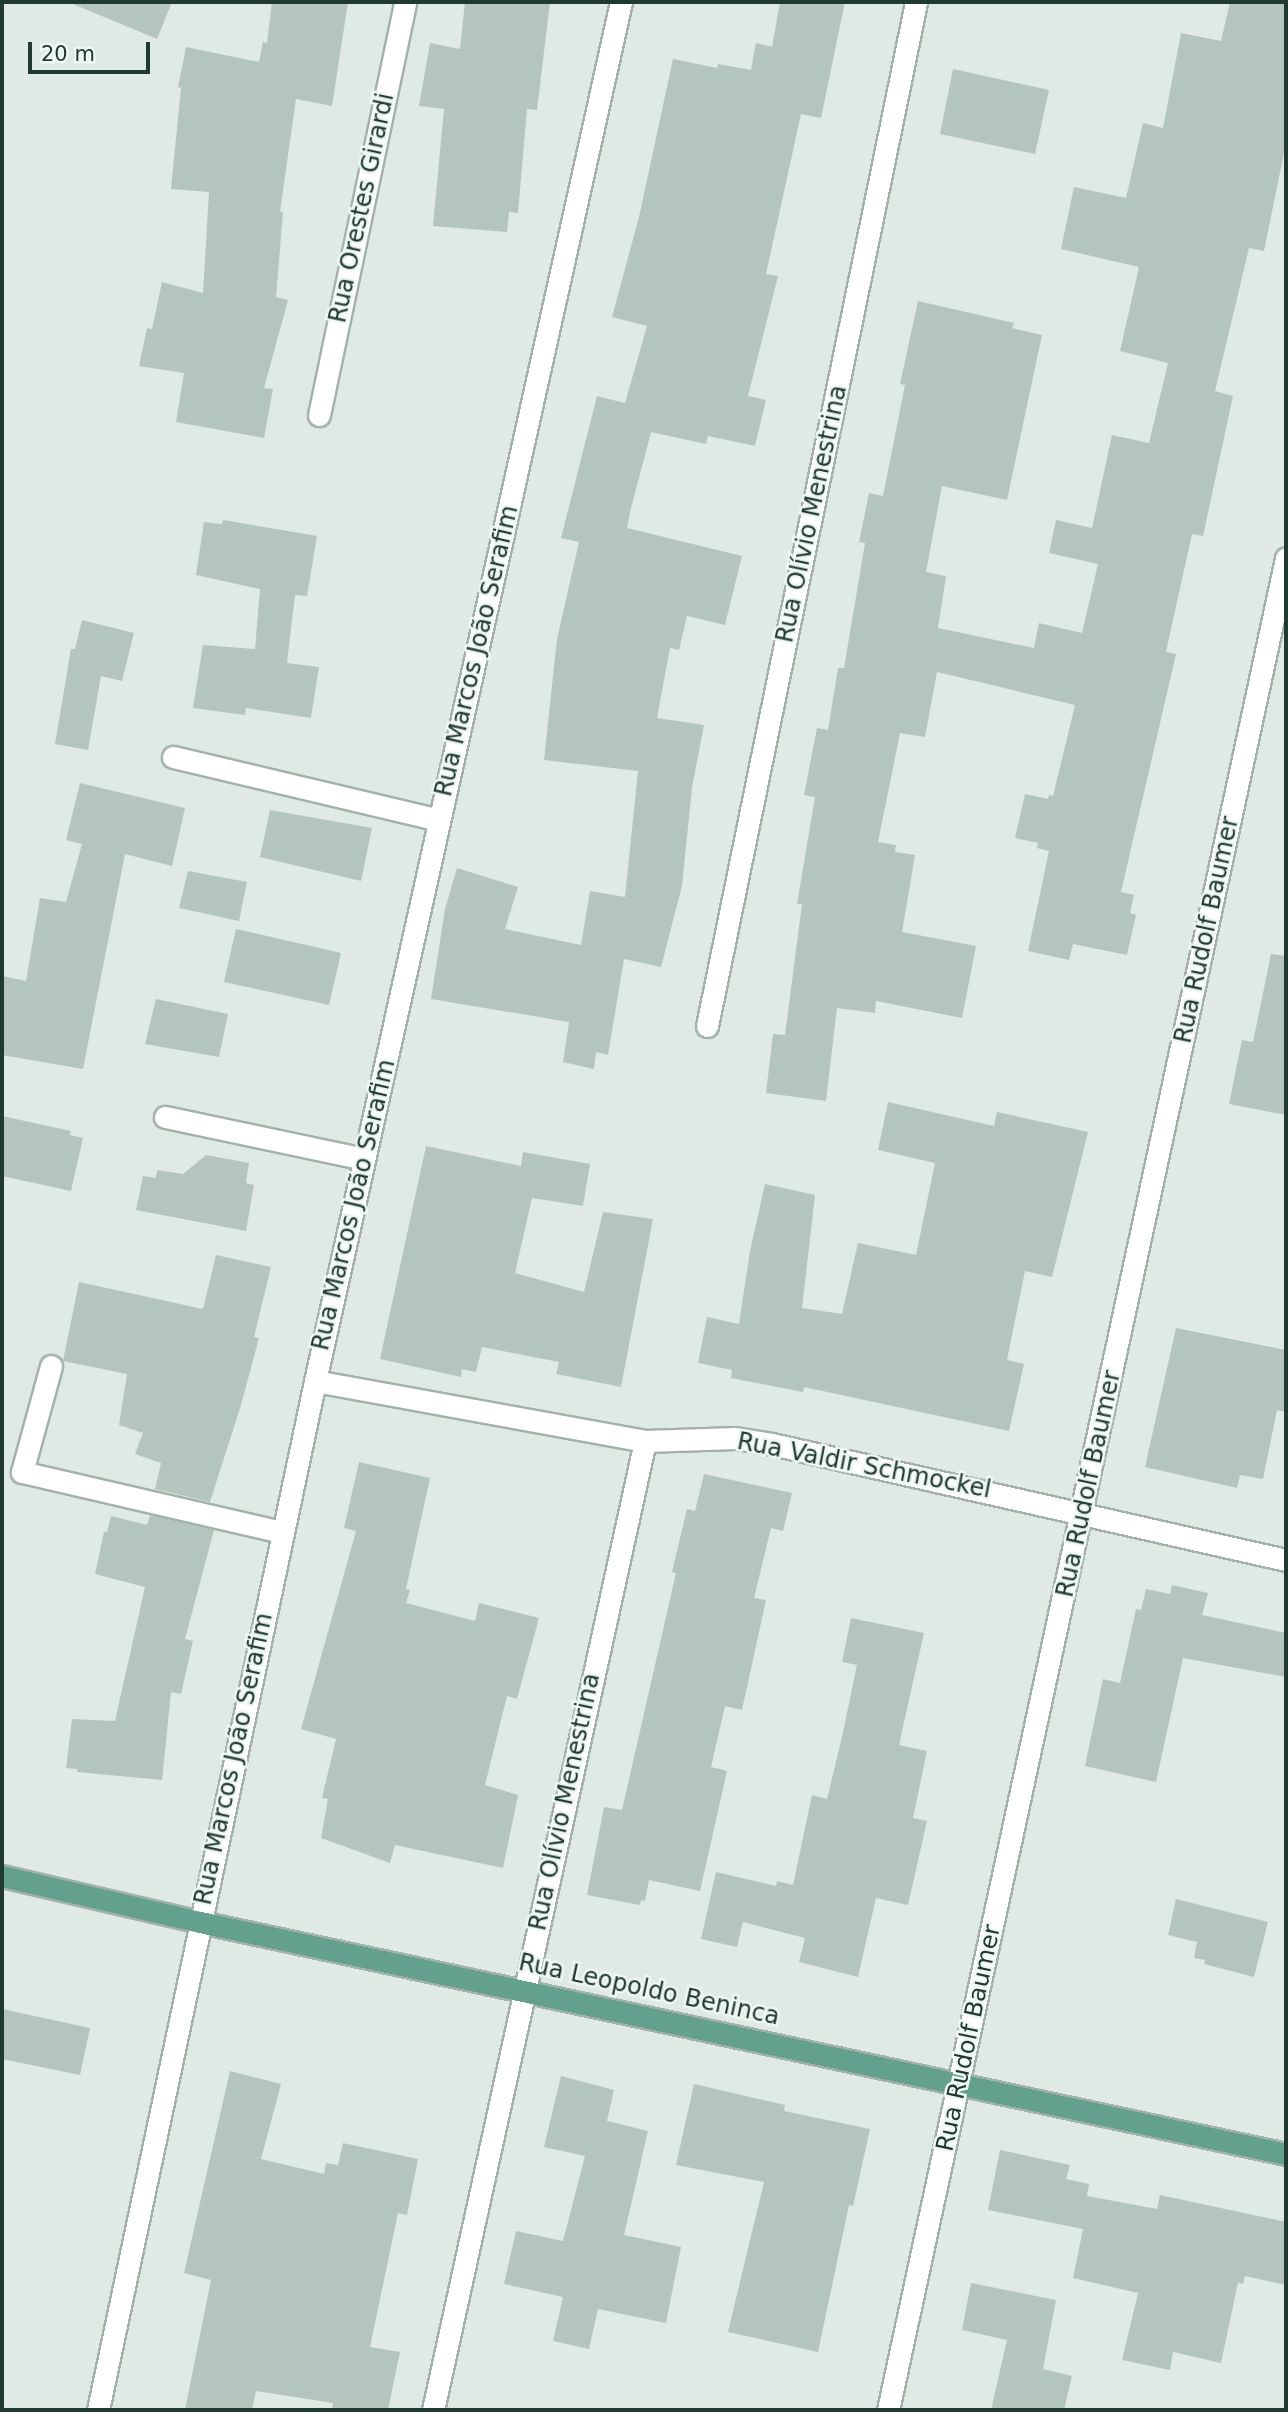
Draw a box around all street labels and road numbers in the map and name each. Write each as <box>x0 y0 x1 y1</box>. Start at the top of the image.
street label: Rua Orestes Girardi <box>324 90 400 326</box>
street label: Rua Olívio Menestrina <box>771 383 853 645</box>
street label: Rua Marcos João Serafim <box>429 503 525 799</box>
street label: Rua Rudolf Baumer <box>1169 814 1245 1046</box>
street label: Rua Marcos João Serafim <box>306 1057 402 1353</box>
street label: Rua Rudolf Baumer <box>1051 1368 1127 1600</box>
street label: Rua Valdir Schmockel <box>735 1427 993 1505</box>
street label: Rua Marcos João Serafim <box>189 1610 279 1908</box>
street label: Rua Olívio Menestrina <box>524 1671 606 1933</box>
street label: Rua Rudolf Baumer <box>931 1922 1007 2154</box>
street label: Rua Leopoldo Beninca <box>516 1948 782 2032</box>

